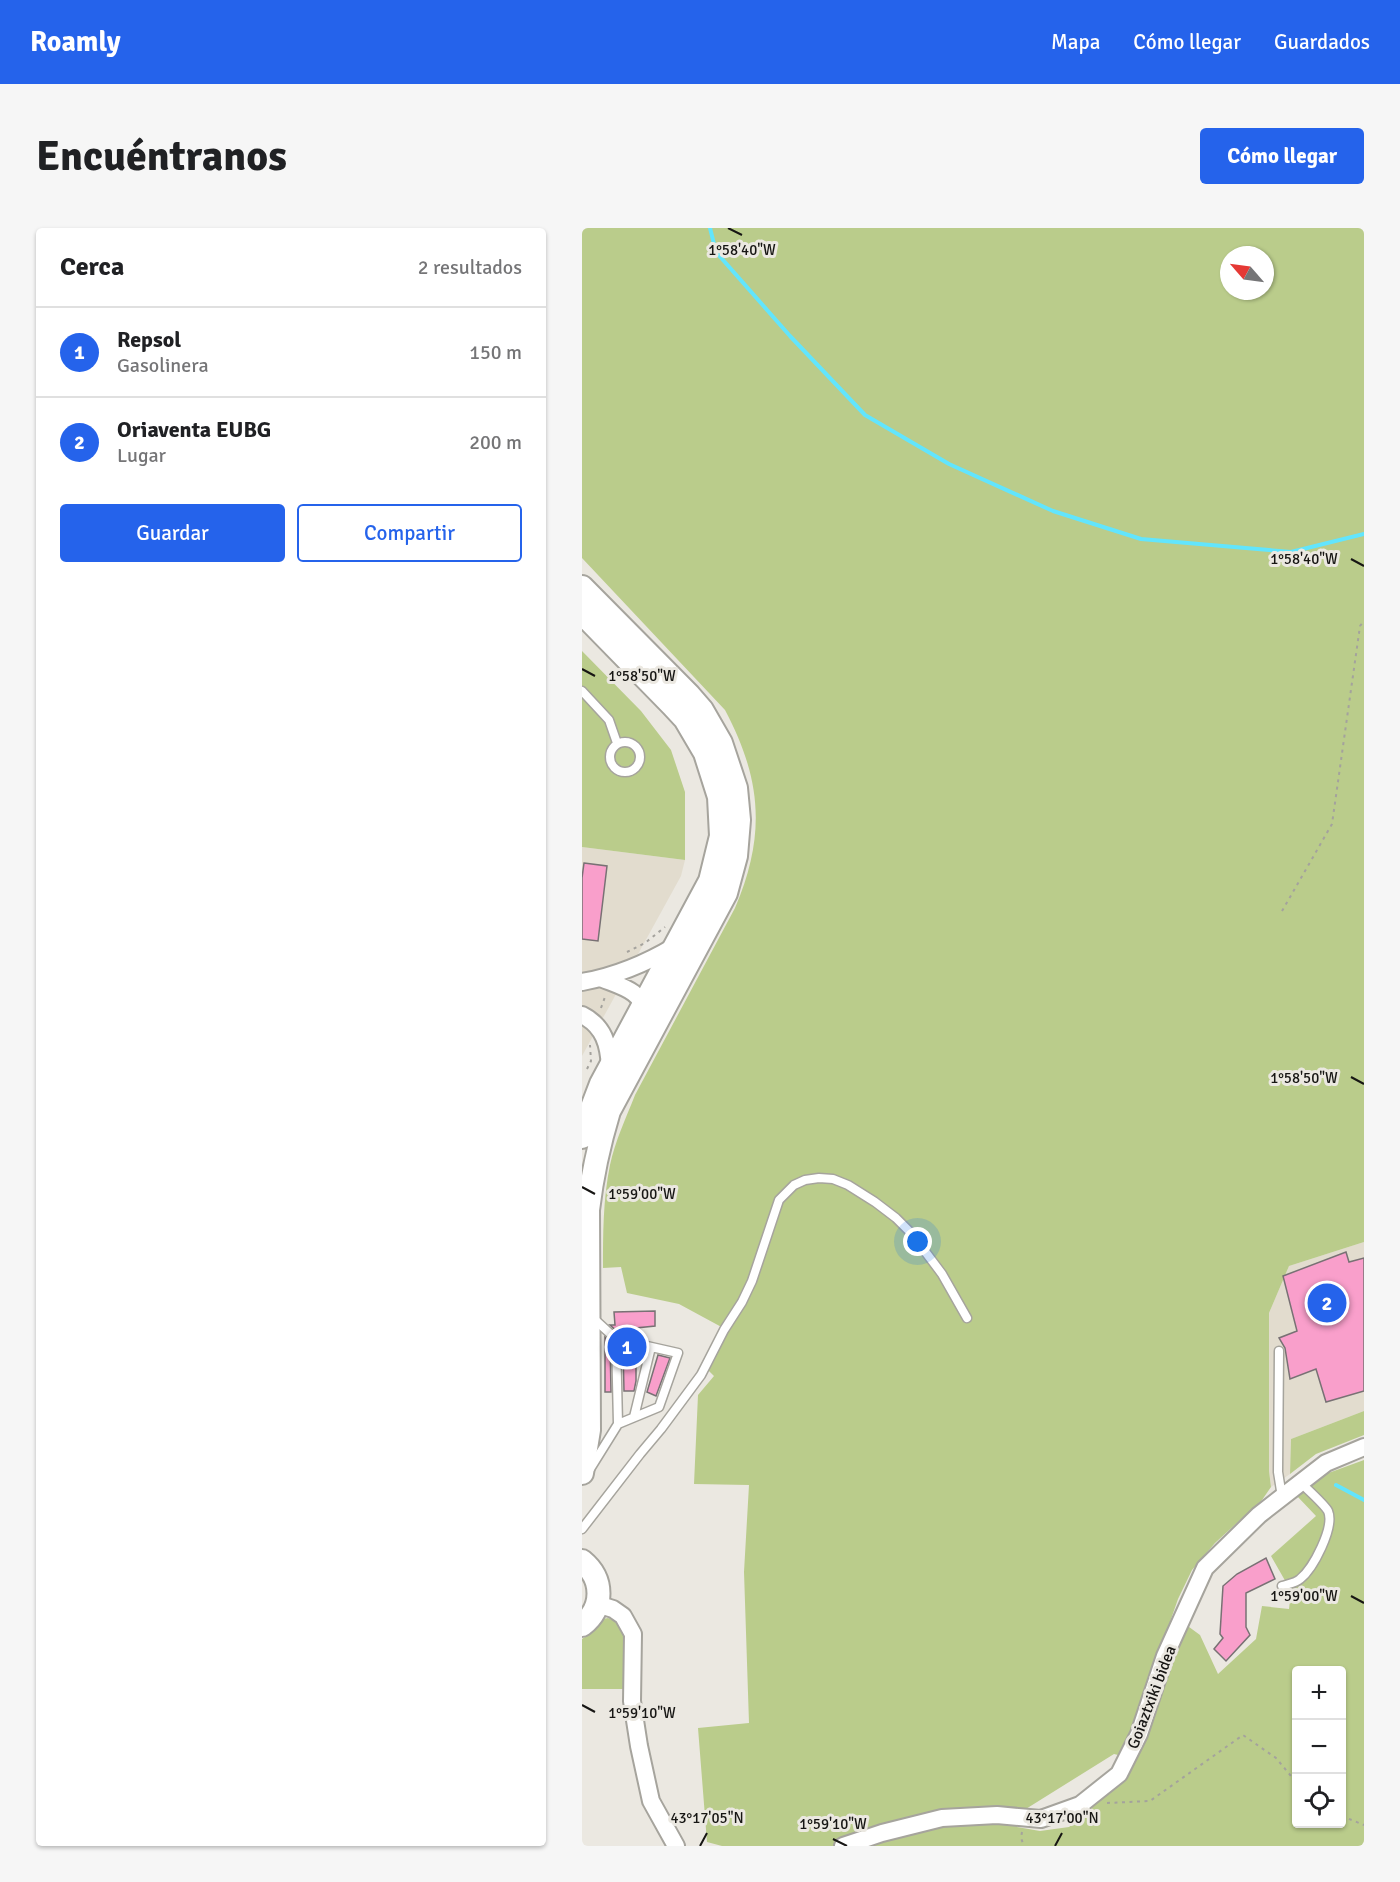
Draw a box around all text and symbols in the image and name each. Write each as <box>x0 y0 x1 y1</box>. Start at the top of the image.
text: Roamly <box>30 25 121 59</box>
text: Mapa <box>1051 29 1100 55</box>
text: Cómo llegar <box>1133 29 1241 55</box>
text: Guardados <box>1274 29 1370 55</box>
button: Cómo llegar <box>1200 128 1364 184</box>
text: Encuéntranos <box>36 131 287 182</box>
text: 1°58'40"W <box>708 241 776 259</box>
north arrow <box>1220 246 1274 300</box>
text: Cerca <box>60 251 124 283</box>
text: 2 resultados <box>418 255 522 280</box>
text: Repsol <box>117 326 181 353</box>
text: 1 <box>74 340 85 365</box>
text: 150 m <box>469 340 522 365</box>
text: Gasolinera <box>117 353 209 378</box>
text: Oriaventa EUBG <box>117 416 271 443</box>
text: 2 <box>74 430 85 455</box>
text: 200 m <box>469 430 522 455</box>
text: Lugar <box>117 443 166 468</box>
button: Guardar <box>60 504 285 562</box>
button: Compartir <box>297 504 522 562</box>
text: 1°58'40"W <box>1270 550 1338 568</box>
text: 1°58'50"W <box>608 667 676 685</box>
text: 1°58'50"W <box>1270 1069 1338 1087</box>
text: 1°59'00"W <box>608 1185 676 1203</box>
your location <box>903 1227 932 1256</box>
pin: 2 <box>1308 1280 1346 1326</box>
pin: 1 <box>608 1324 646 1370</box>
text: 1°59'00"W <box>1270 1587 1338 1605</box>
street label: Goiaztxiki bidea <box>1123 1643 1181 1752</box>
map controls <box>1292 1666 1346 1828</box>
button: + <box>1292 1666 1346 1720</box>
text: 1°59'10"W <box>608 1704 676 1722</box>
button: − <box>1292 1720 1346 1774</box>
button: locate <box>1292 1774 1346 1828</box>
text: 43°17'05"N <box>670 1809 744 1827</box>
text: 43°17'00"N <box>1025 1809 1099 1827</box>
text: 1°59'10"W <box>799 1815 867 1833</box>

